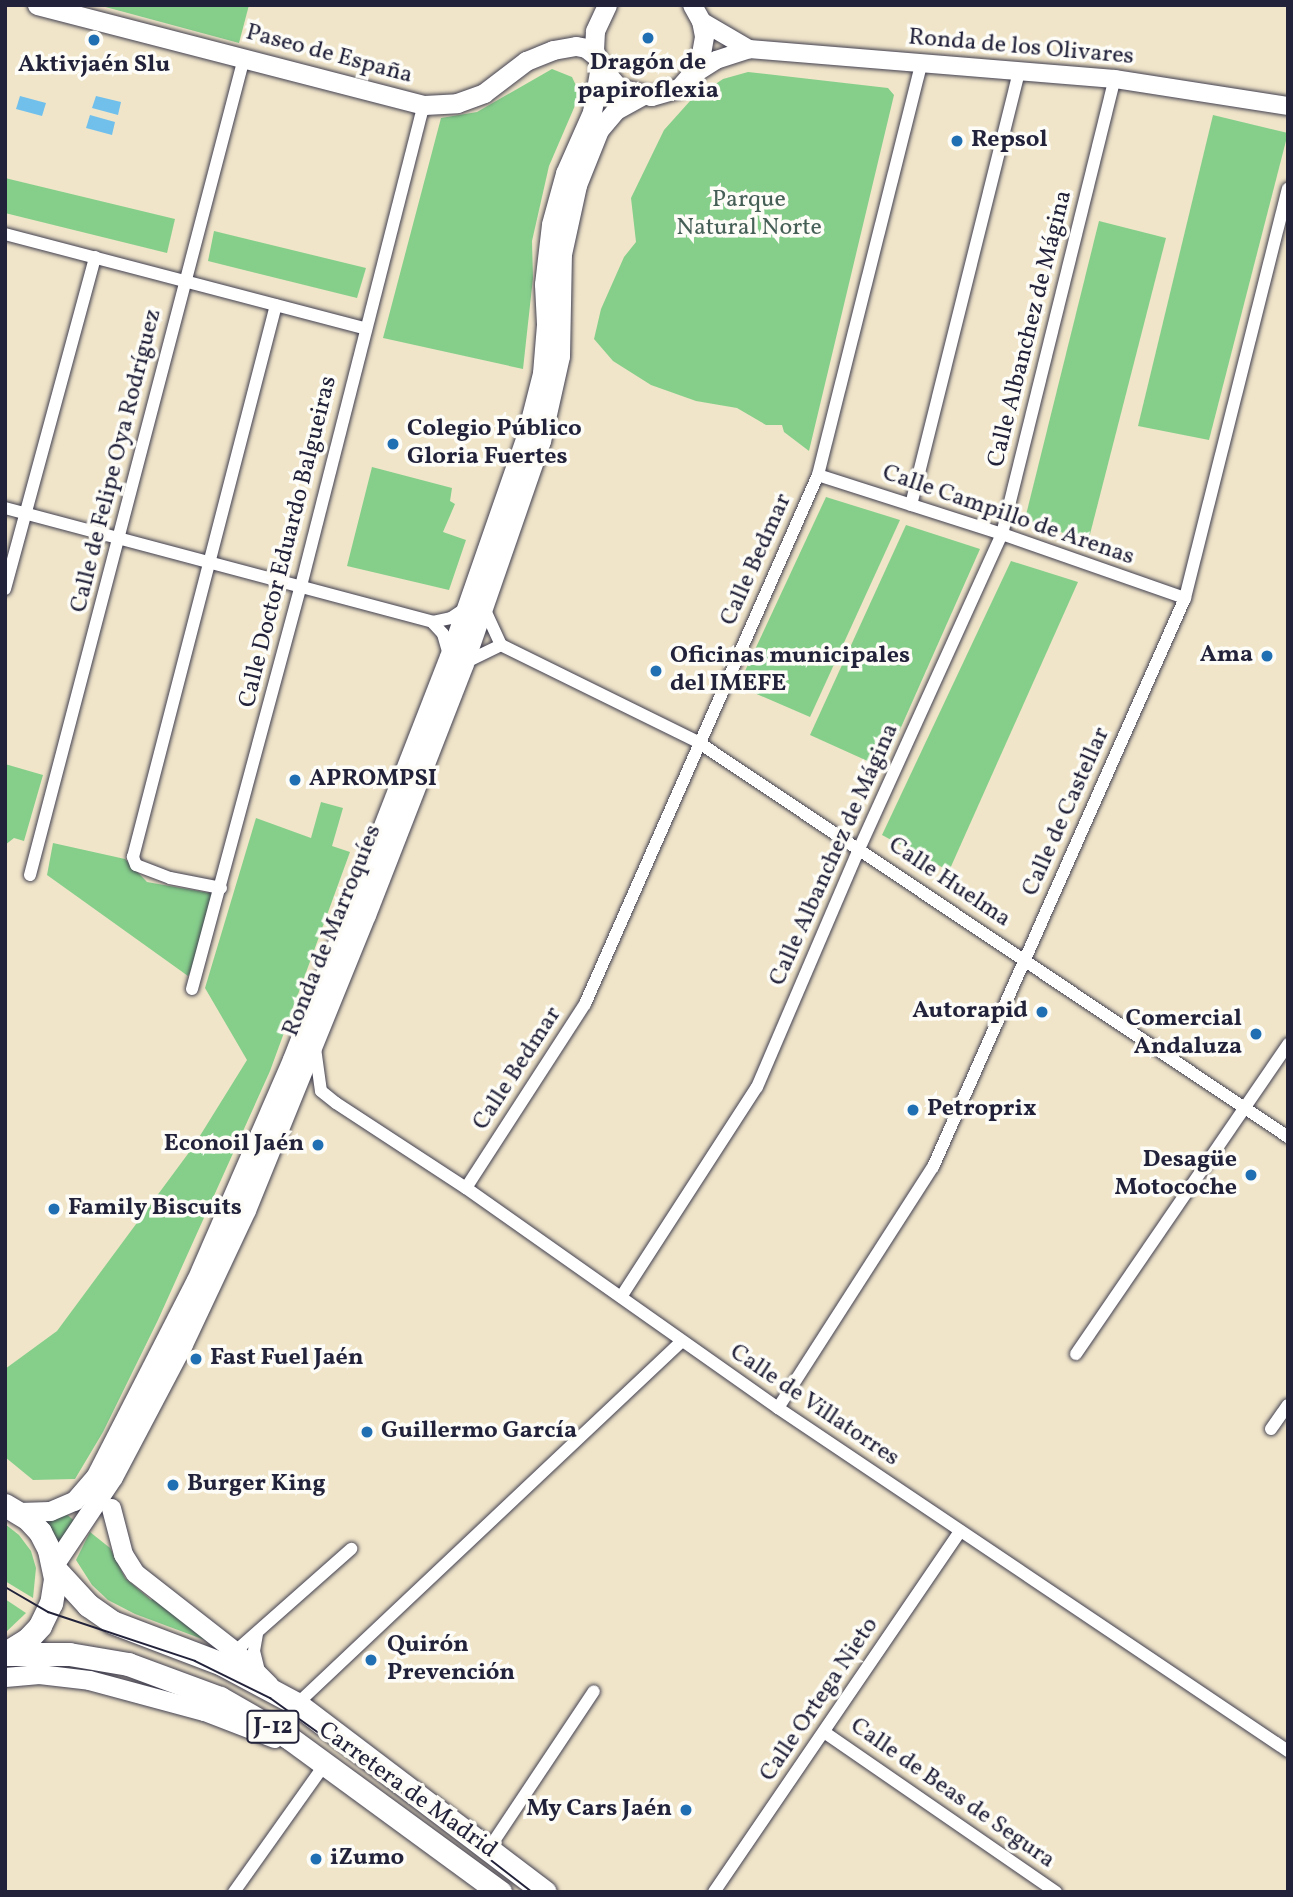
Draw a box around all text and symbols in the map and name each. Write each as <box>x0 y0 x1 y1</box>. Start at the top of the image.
street label: Paseo de España <box>242 19 416 91</box>
street label: Ronda de los Olivares <box>907 24 1135 72</box>
marker: Dragón de papiroflexia <box>640 30 656 46</box>
marker: Aktivjaén Slu <box>86 32 102 48</box>
place label: Dragón de papiroflexia <box>577 50 719 106</box>
place label: Aktivjaén Slu <box>18 52 170 80</box>
place label: Repsol <box>971 127 1048 155</box>
marker: Repsol <box>949 133 965 149</box>
park label: Parque Natural Norte <box>676 187 822 243</box>
street label: Calle Albanchez de Mágina <box>983 188 1079 470</box>
street label: Calle de Felipe Oya Rodríguez <box>65 306 169 616</box>
street label: Calle Doctor Eduardo Balgueiras <box>234 373 344 711</box>
place label: Colegio Público Gloria Fuertes <box>407 416 582 472</box>
marker: Colegio Público Gloria Fuertes <box>385 436 401 452</box>
street label: Calle Campillo de Arenas <box>878 459 1138 573</box>
street label: Calle Bedmar <box>715 490 799 630</box>
place label: Ama <box>1200 642 1253 670</box>
place label: Oficinas municipales del IMEFE <box>670 643 910 699</box>
marker: Ama <box>1259 648 1275 664</box>
marker: Oficinas municipales del IMEFE <box>648 663 664 679</box>
street label: Calle Albanchez de Mágina <box>764 719 906 991</box>
street label: Calle de Castellar <box>1017 723 1117 901</box>
place label: APROMPSI <box>309 766 437 794</box>
marker: APROMPSI <box>287 772 303 788</box>
street label: Ronda de Marroquíes <box>277 821 389 1041</box>
street label: Calle Huelma <box>882 831 1016 935</box>
place label: Autorapid <box>912 998 1028 1026</box>
street label: Calle Bedmar <box>467 1002 569 1136</box>
marker: Autorapid <box>1034 1004 1050 1020</box>
place label: Comercial Andaluza <box>1126 1006 1242 1062</box>
marker: Comercial Andaluza <box>1248 1026 1264 1042</box>
place label: Petroprix <box>927 1096 1036 1124</box>
marker: Petroprix <box>905 1102 921 1118</box>
place label: Econoil Jaén <box>164 1131 304 1159</box>
marker: Econoil Jaén <box>310 1137 326 1153</box>
place label: Desagüe Motocoche <box>1115 1147 1237 1203</box>
marker: Desagüe Motocoche <box>1243 1167 1259 1183</box>
place label: Family Biscuits <box>68 1195 242 1223</box>
marker: Family Biscuits <box>46 1201 62 1217</box>
street label: Calle de Villatorres <box>723 1338 905 1474</box>
place label: Fast Fuel Jaén <box>210 1345 364 1373</box>
marker: Fast Fuel Jaén <box>188 1351 204 1367</box>
place label: Guillermo García <box>381 1418 577 1446</box>
marker: Guillermo García <box>359 1424 375 1440</box>
place label: Burger King <box>187 1471 326 1499</box>
marker: Burger King <box>165 1477 181 1493</box>
street label: Calle Ortega Nieto <box>754 1612 886 1788</box>
place label: Quirón Prevención <box>387 1632 515 1688</box>
marker: Quirón Prevención <box>361 1650 381 1670</box>
road number: J-12 <box>245 1708 301 1746</box>
street label: Calle de Beas de Segura <box>844 1712 1060 1876</box>
street label: Carretera de Madrid <box>312 1717 502 1865</box>
place label: My Cars Jaén <box>526 1796 672 1824</box>
marker: My Cars Jaén <box>678 1802 694 1818</box>
place label: iZumo <box>330 1845 404 1873</box>
marker: iZumo <box>308 1851 324 1867</box>

